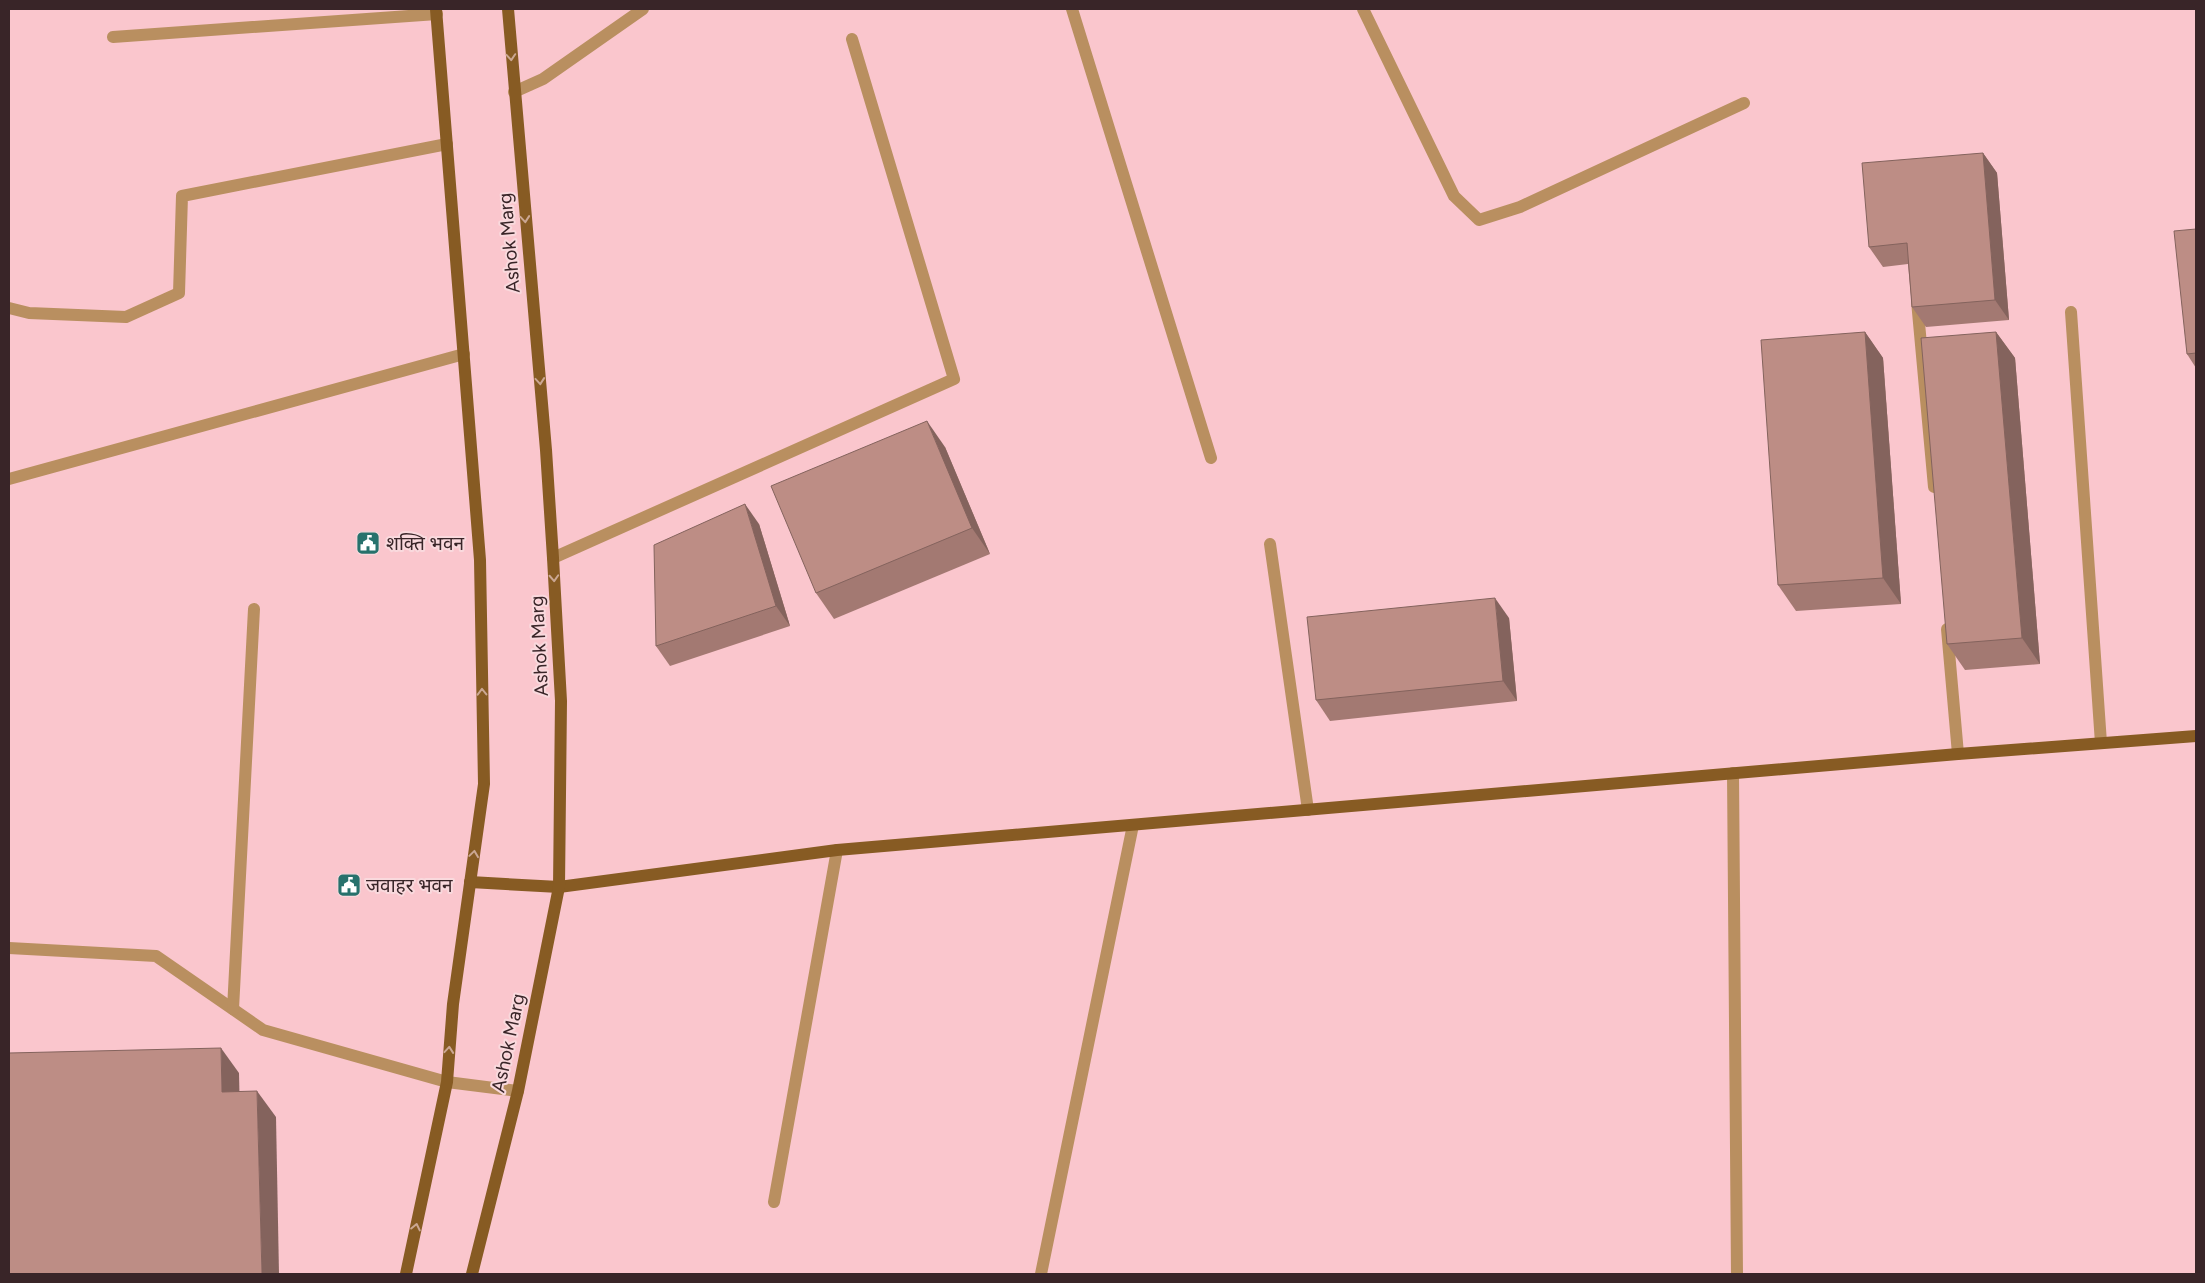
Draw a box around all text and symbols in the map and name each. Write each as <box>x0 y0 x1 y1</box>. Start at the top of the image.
one-way arrow <box>505 54 516 62</box>
street label: Ashok Marg <box>493 192 525 294</box>
one-way arrow <box>519 216 530 224</box>
one-way arrow <box>534 377 545 385</box>
public building icon: शक्ति भवन <box>355 530 381 556</box>
place label: शक्ति भवन <box>386 532 464 555</box>
one-way arrow <box>549 574 560 582</box>
street label: Ashok Marg <box>525 595 553 697</box>
one-way arrow <box>477 688 488 696</box>
one-way arrow <box>468 850 479 858</box>
public building icon: जवाहर भवन <box>336 872 362 898</box>
place label: जवाहर भवन <box>366 874 453 897</box>
street label: Ashok Marg <box>486 991 530 1095</box>
one-way arrow <box>444 1046 455 1054</box>
one-way arrow <box>410 1222 421 1231</box>

